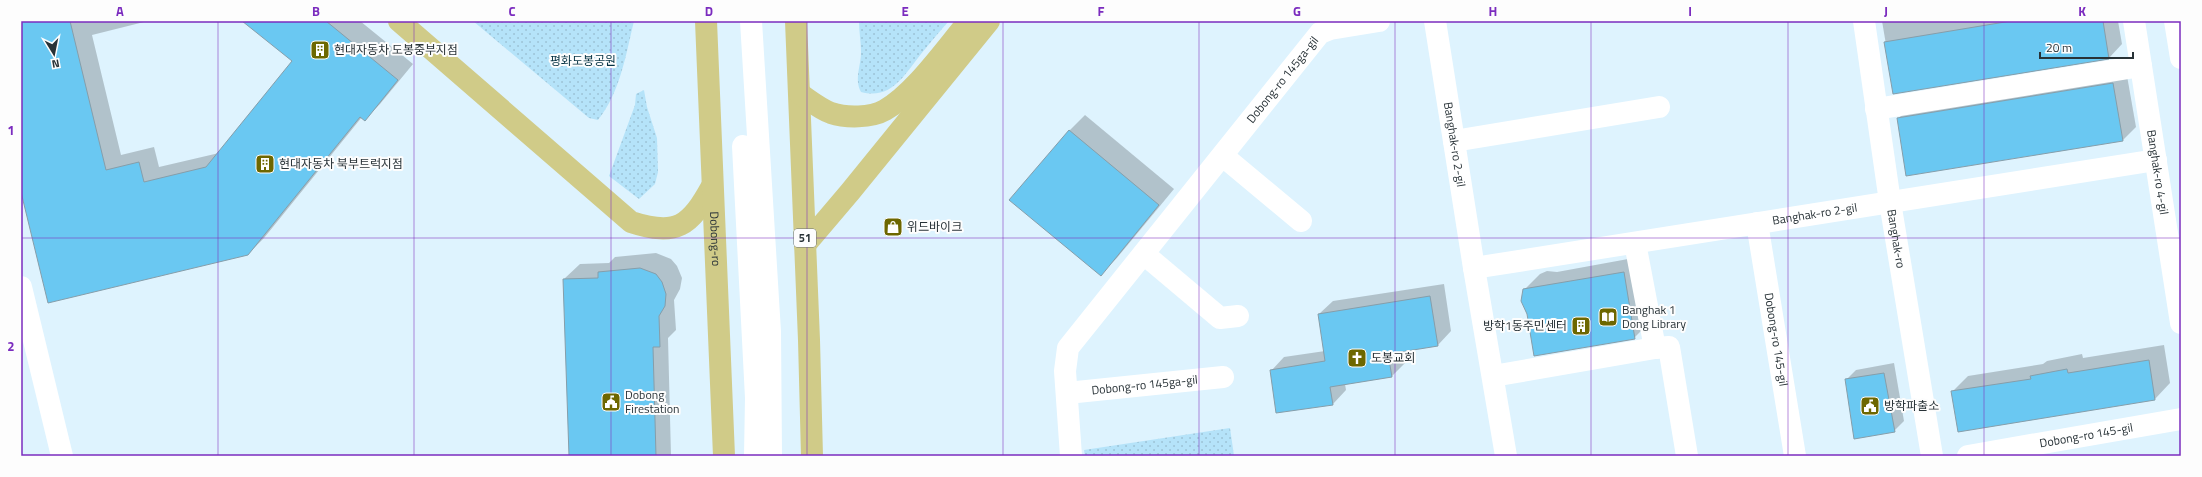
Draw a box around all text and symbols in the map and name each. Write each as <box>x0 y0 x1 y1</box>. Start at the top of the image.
text: A <box>116 1 124 21</box>
text: B <box>312 1 320 21</box>
text: C <box>508 1 516 21</box>
text: D <box>705 1 713 21</box>
text: E <box>901 1 909 21</box>
text: F <box>1098 1 1105 21</box>
text: G <box>1293 1 1301 21</box>
text: H <box>1489 1 1497 21</box>
text: I <box>1688 1 1692 21</box>
text: J <box>1884 1 1888 21</box>
text: K <box>2078 1 2086 21</box>
street label: Dobong-ro 145ga-gil <box>1241 32 1323 127</box>
north arrow <box>34 34 74 74</box>
scale bar <box>2040 34 2133 60</box>
text: 20 m <box>2046 38 2072 57</box>
building icon: 현대자동차 도봉중부지점 <box>309 39 331 61</box>
place label: 현대자동차 도봉중부지점 <box>334 40 458 59</box>
park label: 평화도봉공원 <box>550 51 616 70</box>
text: N <box>51 55 61 72</box>
street label: Banghak-ro 2-gil <box>1439 101 1471 188</box>
text: 1 <box>7 120 15 140</box>
street label: Banghak-ro 4-gil <box>2142 128 2174 216</box>
building icon: 현대자동차 북부트럭지점 <box>254 153 276 175</box>
place label: 현대자동차 북부트럭지점 <box>279 154 403 173</box>
street label: Banghak-ro 2-gil <box>1771 197 1859 230</box>
street label: Banghak-ro <box>1882 208 1911 269</box>
street label: Dobong-ro <box>705 211 726 267</box>
shop icon: 위드바이크 <box>882 216 904 238</box>
place label: 위드바이크 <box>907 217 962 236</box>
road number: 51 <box>794 229 816 247</box>
street label: Dobong-ro 145-gil <box>1759 291 1793 388</box>
place label: Banghak 1 Dong Library <box>1622 300 1686 333</box>
library icon: Banghak 1 Dong Library <box>1597 306 1619 328</box>
building icon: 방학1동주민센터 <box>1570 315 1592 337</box>
place label: 방학1동주민센터 <box>1483 316 1567 335</box>
text: 2 <box>7 336 15 356</box>
church icon: 도봉교회 <box>1346 347 1368 369</box>
place label: 도봉교회 <box>1371 348 1415 367</box>
street label: Dobong-ro 145ga-gil <box>1090 370 1199 399</box>
place label: Dobong Firestation <box>625 385 679 418</box>
public building icon: Dobong Firestation <box>600 391 622 413</box>
public building icon: 방학파출소 <box>1859 395 1881 417</box>
place label: 방학파출소 <box>1884 396 1939 415</box>
street label: Dobong-ro 145-gil <box>2038 418 2134 452</box>

